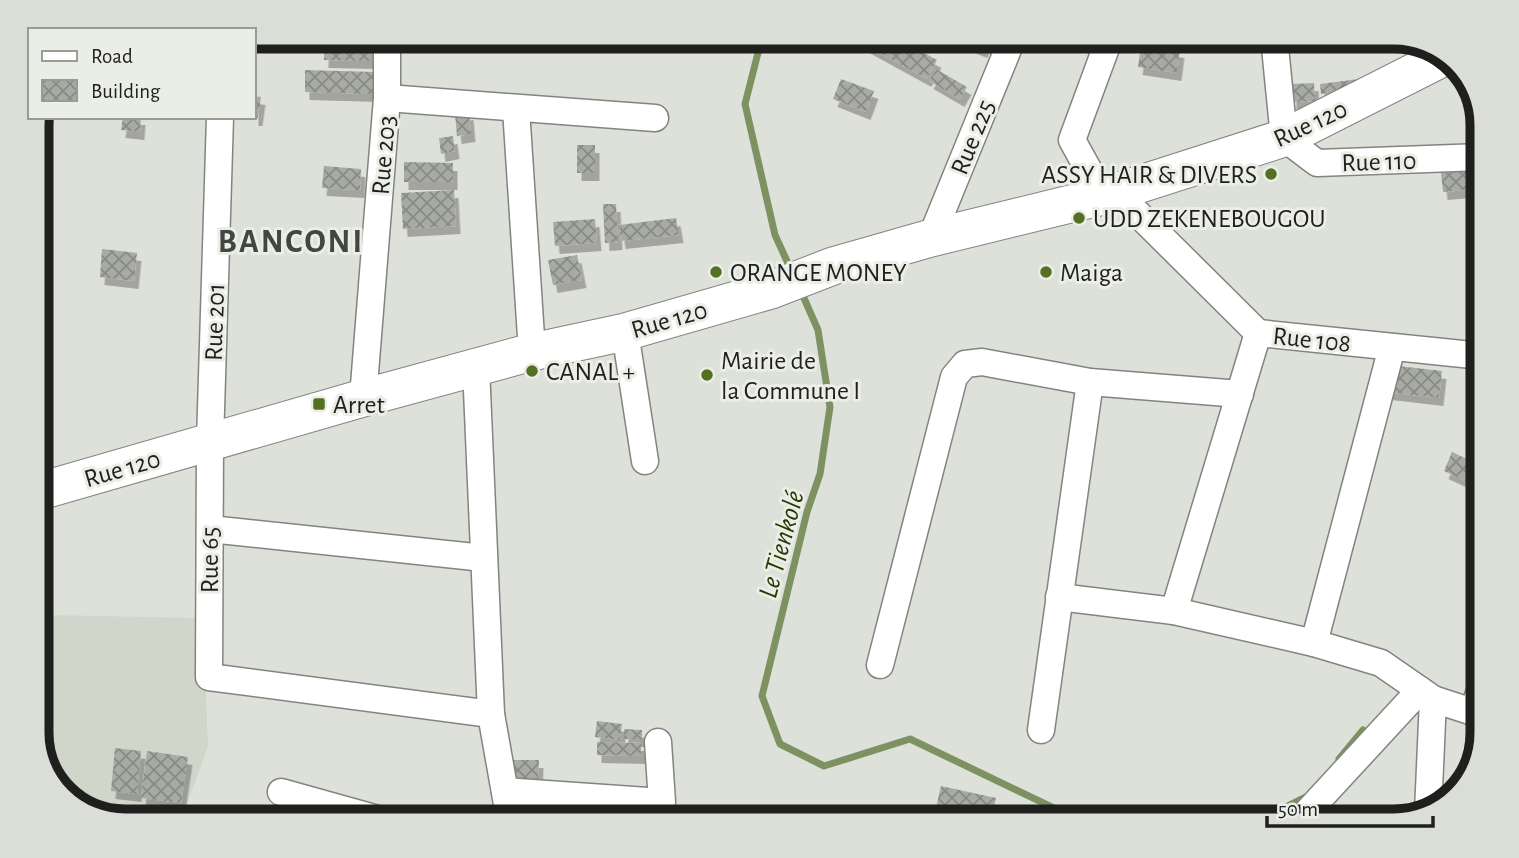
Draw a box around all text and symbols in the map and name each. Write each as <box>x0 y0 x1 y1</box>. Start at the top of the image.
legend <box>28 28 256 119</box>
text: Road <box>91 46 133 67</box>
text: Building <box>91 81 161 102</box>
street label: Rue 225 <box>946 96 1000 178</box>
street label: Rue 120 <box>1270 96 1351 152</box>
street label: Rue 203 <box>368 114 400 196</box>
street label: Rue 110 <box>1341 148 1417 176</box>
place label: ASSY HAIR & DIVERS <box>1041 162 1257 188</box>
marker: ASSY HAIR & DIVERS <box>1263 166 1279 182</box>
place label: UDD ZEKENEBOUGOU <box>1093 206 1326 232</box>
marker: UDD ZEKENEBOUGOU <box>1071 210 1087 226</box>
district label: BANCONI <box>218 226 364 259</box>
place label: ORANGE MONEY <box>730 260 907 286</box>
place label: Maiga <box>1060 260 1123 286</box>
marker: ORANGE MONEY <box>708 264 724 280</box>
marker: Maiga <box>1038 264 1054 280</box>
street label: Rue 201 <box>201 283 229 361</box>
street label: Rue 120 <box>628 297 710 343</box>
street label: Rue 108 <box>1272 323 1352 357</box>
place label: Mairie de la Commune I <box>721 348 860 404</box>
place label: CANAL + <box>546 359 635 385</box>
marker: CANAL + <box>524 363 540 379</box>
marker: Mairie de la Commune I <box>699 367 715 383</box>
place label: Arret <box>333 392 385 418</box>
marker: Arret <box>311 396 327 412</box>
street label: Rue 120 <box>81 446 163 492</box>
water label: Le Tienkolé <box>754 488 810 601</box>
street label: Rue 65 <box>197 527 223 593</box>
scale bar <box>1267 784 1433 828</box>
text: 50 m <box>1278 799 1318 820</box>

